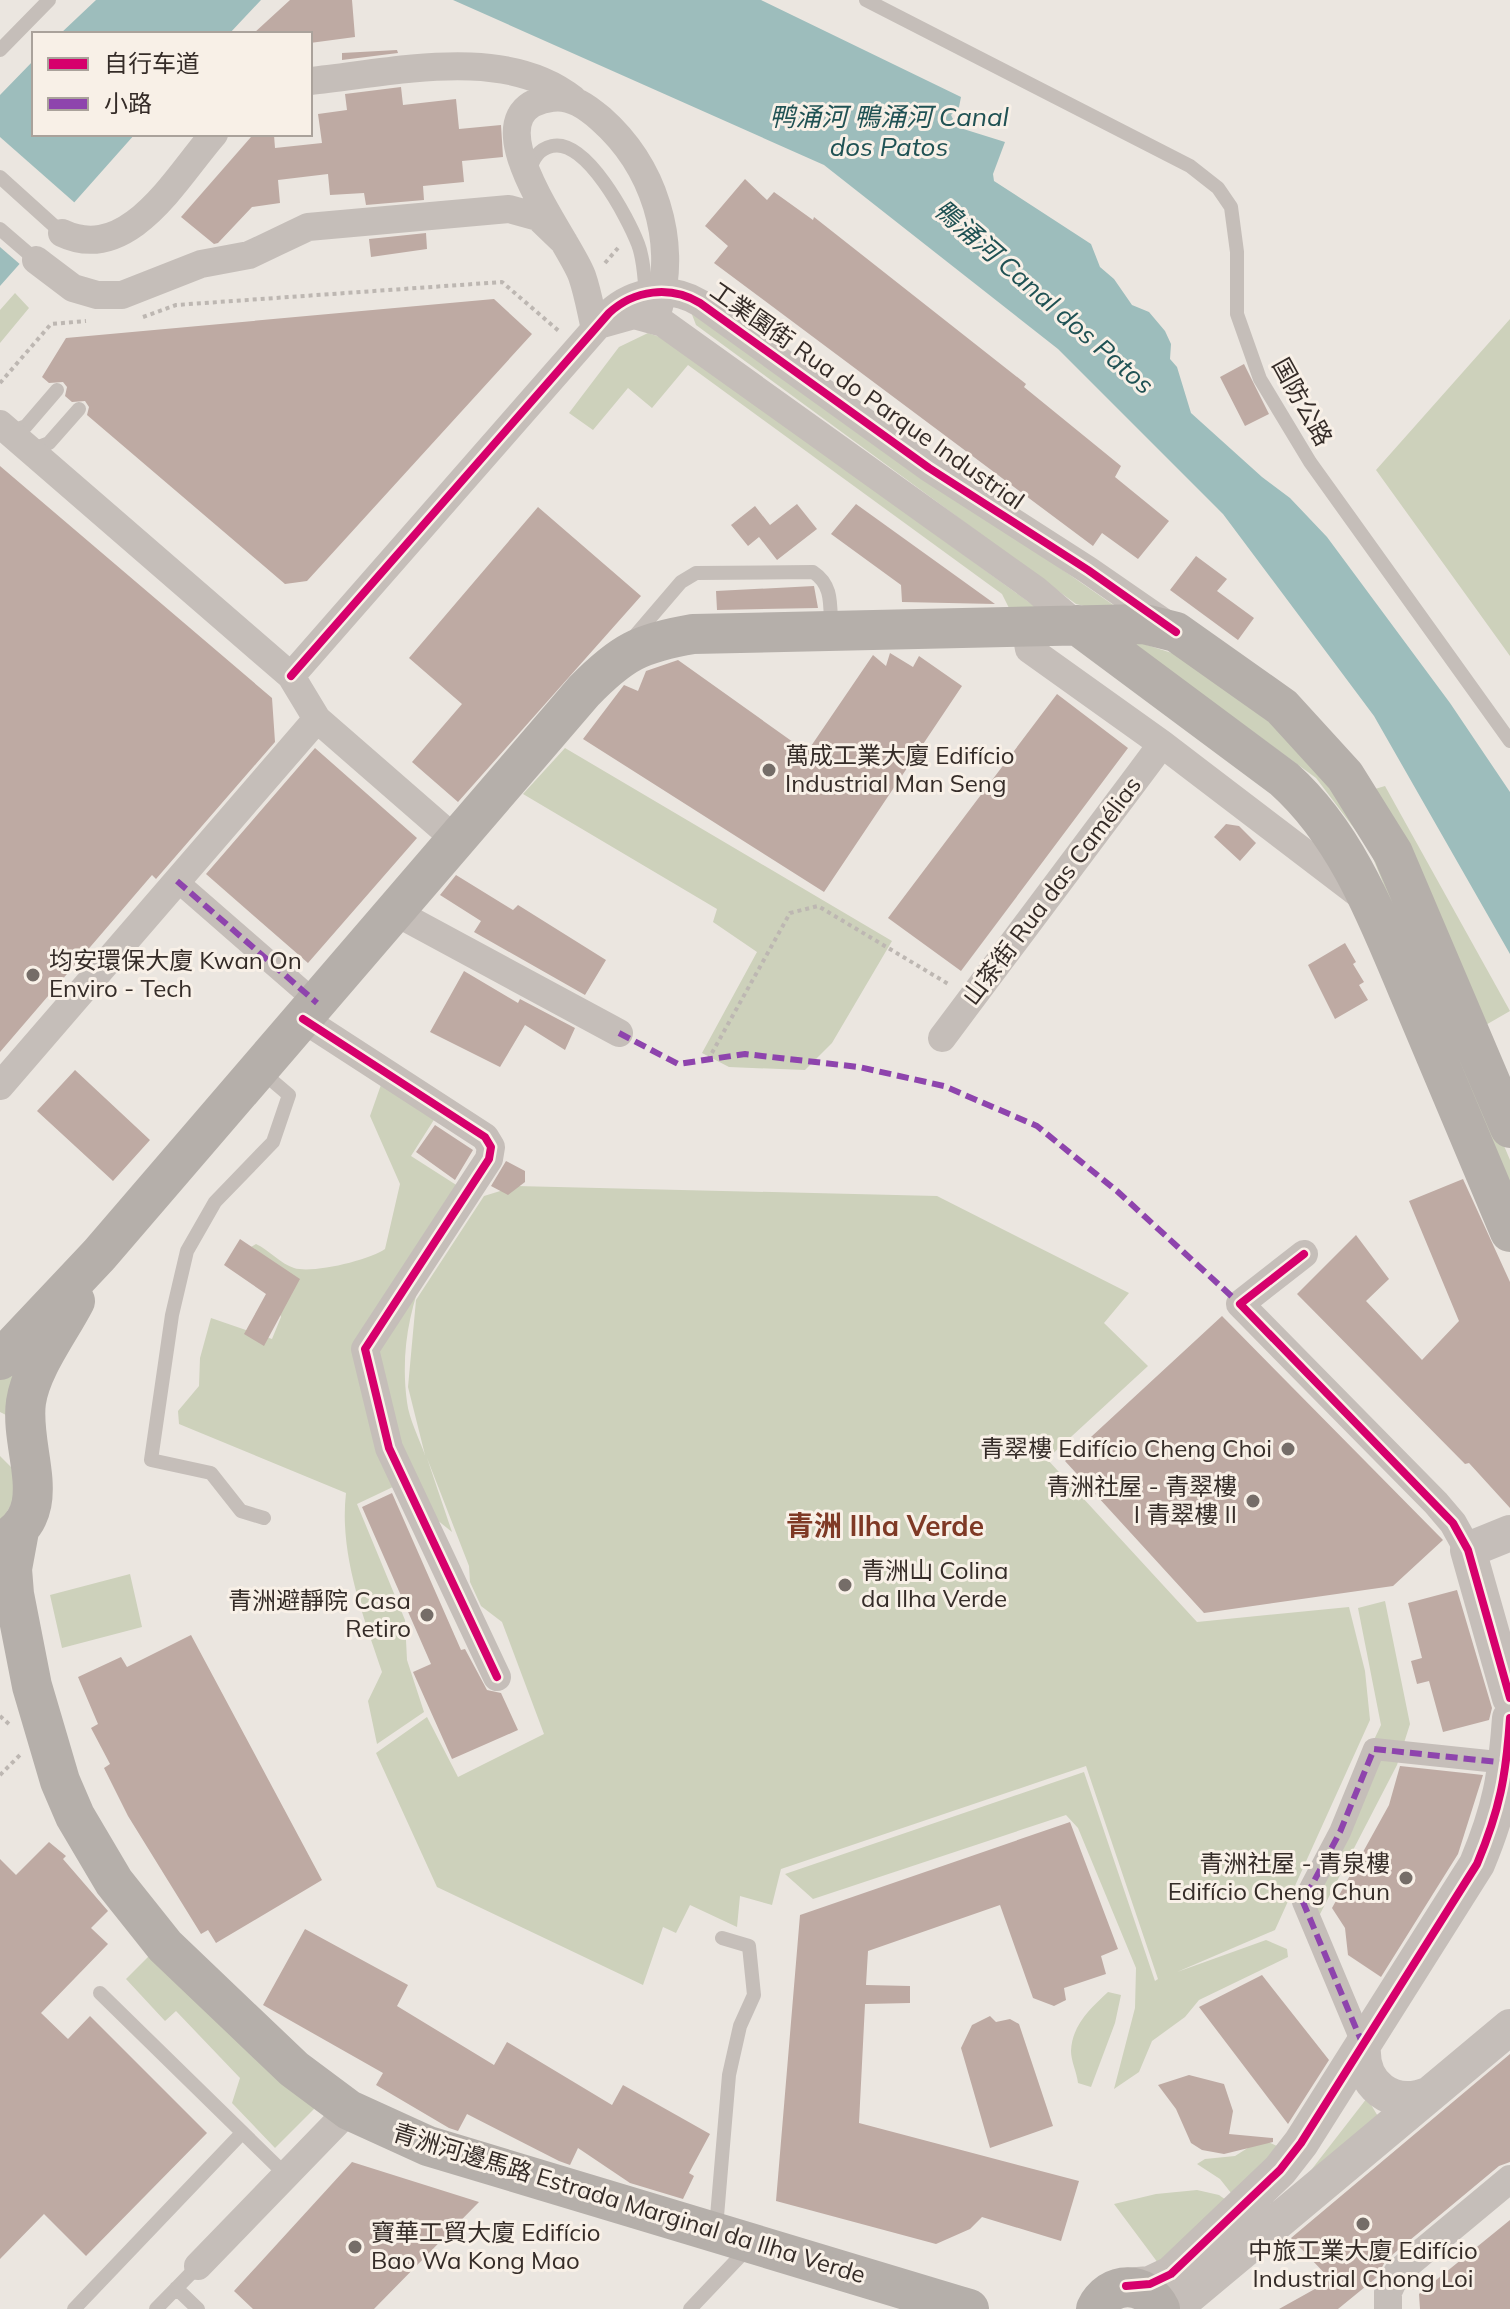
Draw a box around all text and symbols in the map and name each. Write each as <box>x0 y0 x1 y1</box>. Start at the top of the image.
legend <box>32 32 312 136</box>
text: 自行车道 <box>104 48 200 78</box>
text: 小路 <box>104 88 152 118</box>
water label: 鸭涌河 鴨涌河 Canal dos Patos <box>769 100 1010 163</box>
water label: 鴨涌河 Canal dos Patos <box>928 192 1161 401</box>
street label: 工業園街 Rua do Parque Industrial <box>705 275 1030 515</box>
street label: 国防公路 <box>1266 352 1339 451</box>
place label: 萬成工業大廈 Edifício Industrial Man Seng <box>785 740 1015 798</box>
marker: 萬成工業大廈 Edifício Industrial Man Seng <box>760 761 778 779</box>
street label: 山茶街 Rua das Camélias <box>955 770 1147 1011</box>
place label: 均安環保大廈 Kwan On Enviro - Tech <box>49 945 302 1003</box>
marker: 均安環保大廈 Kwan On Enviro - Tech <box>24 966 42 984</box>
place label: 青翠樓 Edifício Cheng Choi <box>980 1433 1272 1463</box>
marker: 青翠樓 Edifício Cheng Choi <box>1279 1440 1297 1458</box>
place label: 青洲社屋 - 青翠樓 I 青翠樓 II <box>1046 1471 1237 1529</box>
marker: 青洲社屋 - 青翠樓 I 青翠樓 II <box>1244 1492 1262 1510</box>
district label: 青洲 Ilha Verde <box>786 1508 984 1543</box>
place label: 青洲山 Colina da Ilha Verde <box>861 1555 1008 1613</box>
marker: 青洲山 Colina da Ilha Verde <box>836 1576 854 1594</box>
place label: 青洲避靜院 Casa Retiro <box>228 1585 411 1643</box>
marker: 青洲避靜院 Casa Retiro <box>418 1606 436 1624</box>
place label: 青洲社屋 - 青泉樓 Edifício Cheng Chun <box>1168 1848 1390 1906</box>
marker: 青洲社屋 - 青泉樓 Edifício Cheng Chun <box>1397 1869 1415 1887</box>
street label: 青洲河邊馬路 Estrada Marginal da Ilha Verde <box>389 2117 869 2289</box>
marker: 中旅工業大廈 Edifício Industrial Chong Loi <box>1354 2215 1372 2233</box>
place label: 寶華工貿大廈 Edifício Bao Wa Kong Mao <box>371 2217 601 2275</box>
place label: 中旅工業大廈 Edifício Industrial Chong Loi <box>1248 2235 1478 2293</box>
marker: 寶華工貿大廈 Edifício Bao Wa Kong Mao <box>346 2238 364 2256</box>

